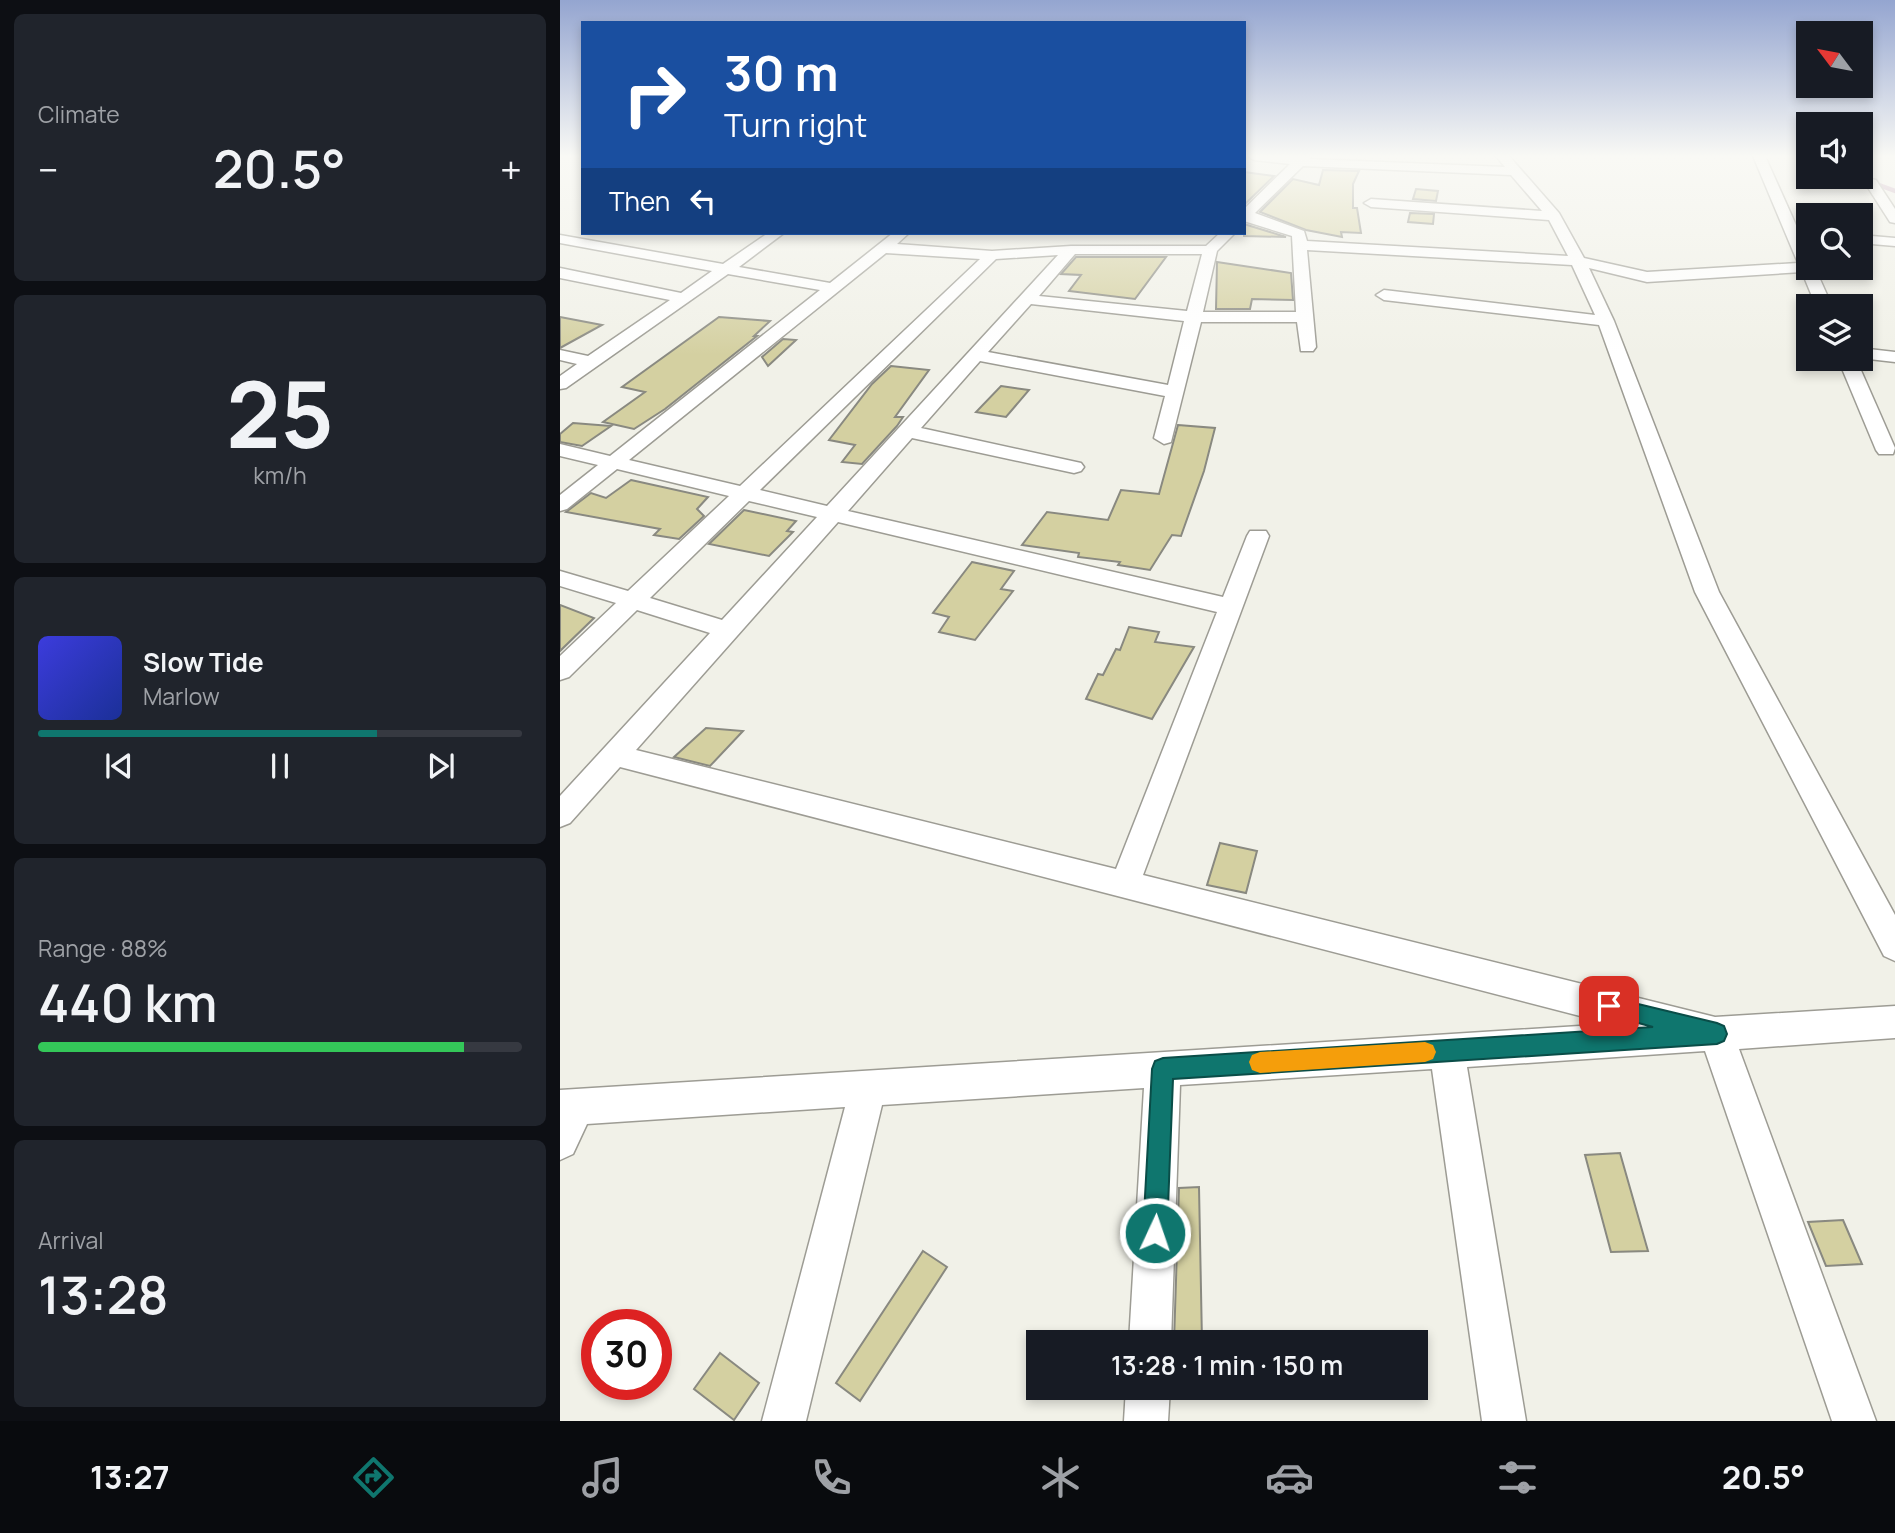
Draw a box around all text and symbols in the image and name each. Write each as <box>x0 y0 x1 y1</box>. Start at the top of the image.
north arrow <box>1796 21 1872 98</box>
map controls <box>1796 21 1873 371</box>
text: 30 m <box>724 39 839 106</box>
icon: right <box>609 49 700 140</box>
text: Climate <box>38 98 120 130</box>
text: Turn right <box>724 103 867 147</box>
button: sound <box>1796 112 1873 189</box>
text: 20.5° <box>213 133 346 204</box>
text: − <box>38 143 59 195</box>
text: + <box>500 143 522 195</box>
icon: left <box>684 182 722 220</box>
text: Then <box>609 183 670 219</box>
button: search <box>1796 203 1873 280</box>
button: layers <box>1796 294 1873 371</box>
text: 25 <box>226 351 334 475</box>
text: km/h <box>253 459 307 491</box>
text: Slow Tide <box>143 644 264 680</box>
text: Marlow <box>143 680 220 712</box>
icon: previous <box>100 747 138 785</box>
icon: pause <box>261 747 299 785</box>
icon: next <box>422 747 460 785</box>
text: Range · 88% <box>38 932 168 964</box>
text: 440 km <box>38 967 217 1038</box>
pin <box>1579 976 1639 1036</box>
icon: arrive <box>1590 987 1628 1025</box>
position arrow <box>1118 1196 1192 1270</box>
text: Arrival <box>38 1224 104 1256</box>
text: 13:28 <box>38 1259 169 1330</box>
speed limit sign: 30 <box>581 1309 672 1400</box>
text: 13:28 · 1 min · 150 m <box>1111 1347 1343 1383</box>
icon: directions <box>349 1453 398 1502</box>
icon: music <box>578 1453 627 1502</box>
icon: phone <box>807 1453 856 1502</box>
icon: climate <box>1036 1453 1085 1502</box>
icon: car <box>1265 1453 1314 1502</box>
icon: filters <box>1493 1453 1542 1502</box>
text: 13:27 <box>90 1455 170 1499</box>
text: 20.5° <box>1722 1455 1805 1499</box>

